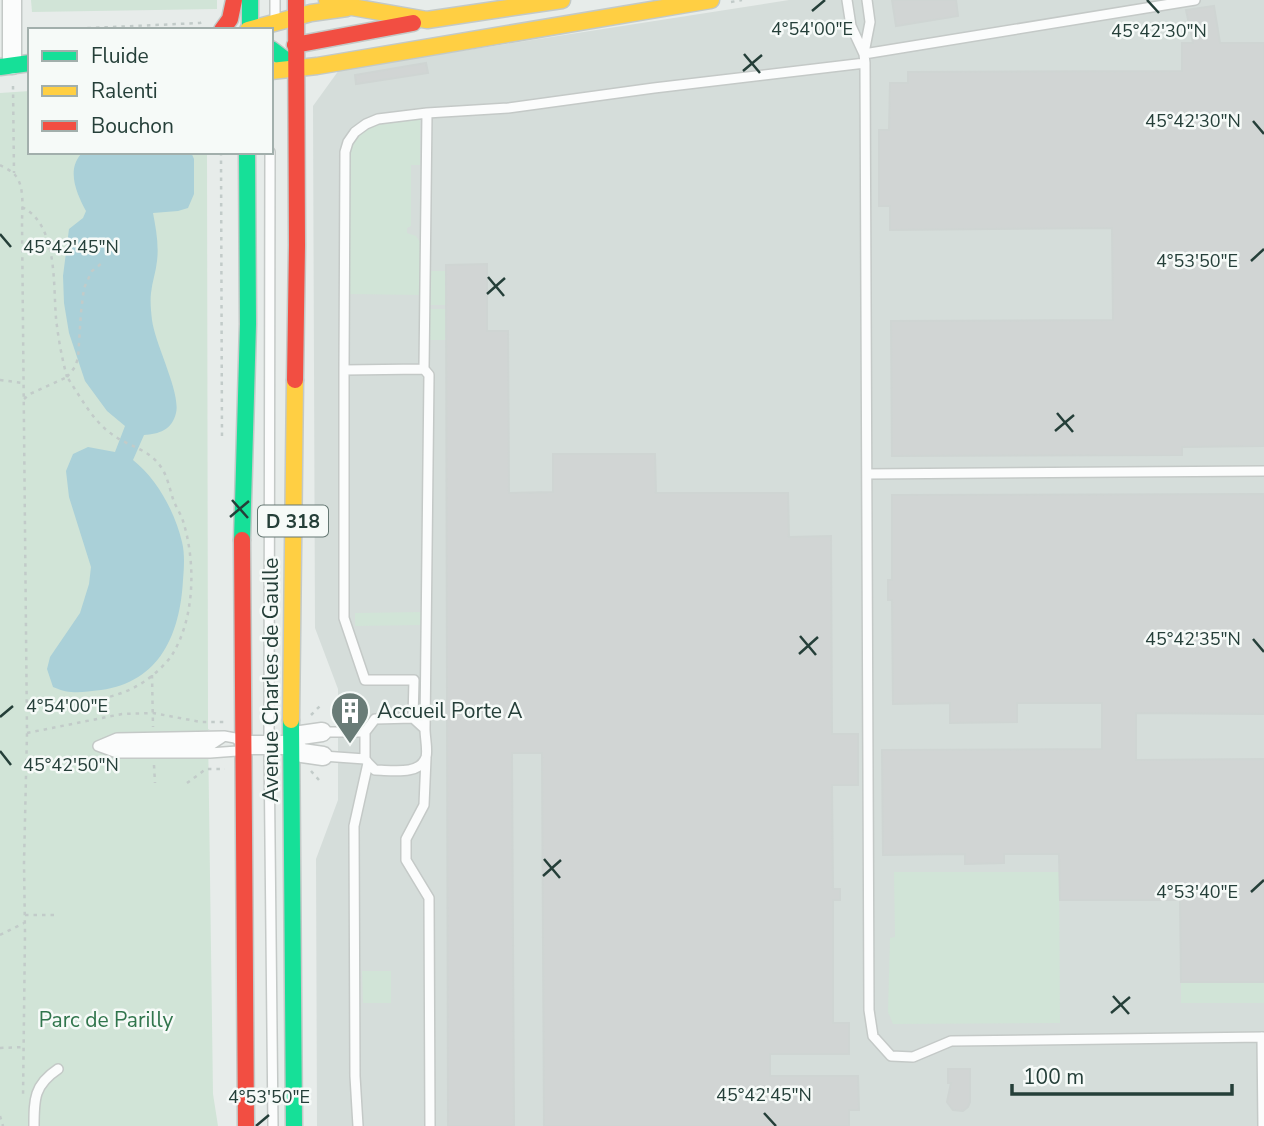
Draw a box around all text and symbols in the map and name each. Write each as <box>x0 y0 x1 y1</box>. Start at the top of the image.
text: 4°54'00"E <box>771 17 853 41</box>
text: 45°42'30"N <box>1111 19 1207 43</box>
legend <box>28 28 273 154</box>
text: Fluide <box>91 42 149 70</box>
text: Ralenti <box>91 77 158 105</box>
text: 45°42'30"N <box>1145 109 1241 133</box>
text: Bouchon <box>91 112 174 140</box>
text: 45°42'45"N <box>23 235 119 259</box>
text: 4°53'50"E <box>1156 249 1238 273</box>
road number: D 318 <box>258 506 328 536</box>
street label: Avenue Charles de Gaulle <box>257 558 285 802</box>
text: 45°42'35"N <box>1145 627 1241 651</box>
building icon: Accueil Porte A <box>329 690 371 745</box>
text: 4°54'00"E <box>26 694 108 718</box>
place label: Accueil Porte A <box>377 697 523 725</box>
text: 45°42'50"N <box>23 753 119 777</box>
text: 4°53'40"E <box>1156 880 1238 904</box>
park label: Parc de Parilly <box>39 1006 173 1034</box>
scale bar <box>1012 1052 1232 1096</box>
text: 100 m <box>1023 1063 1084 1091</box>
text: 45°42'45"N <box>716 1083 812 1107</box>
text: 4°53'50"E <box>228 1085 310 1109</box>

